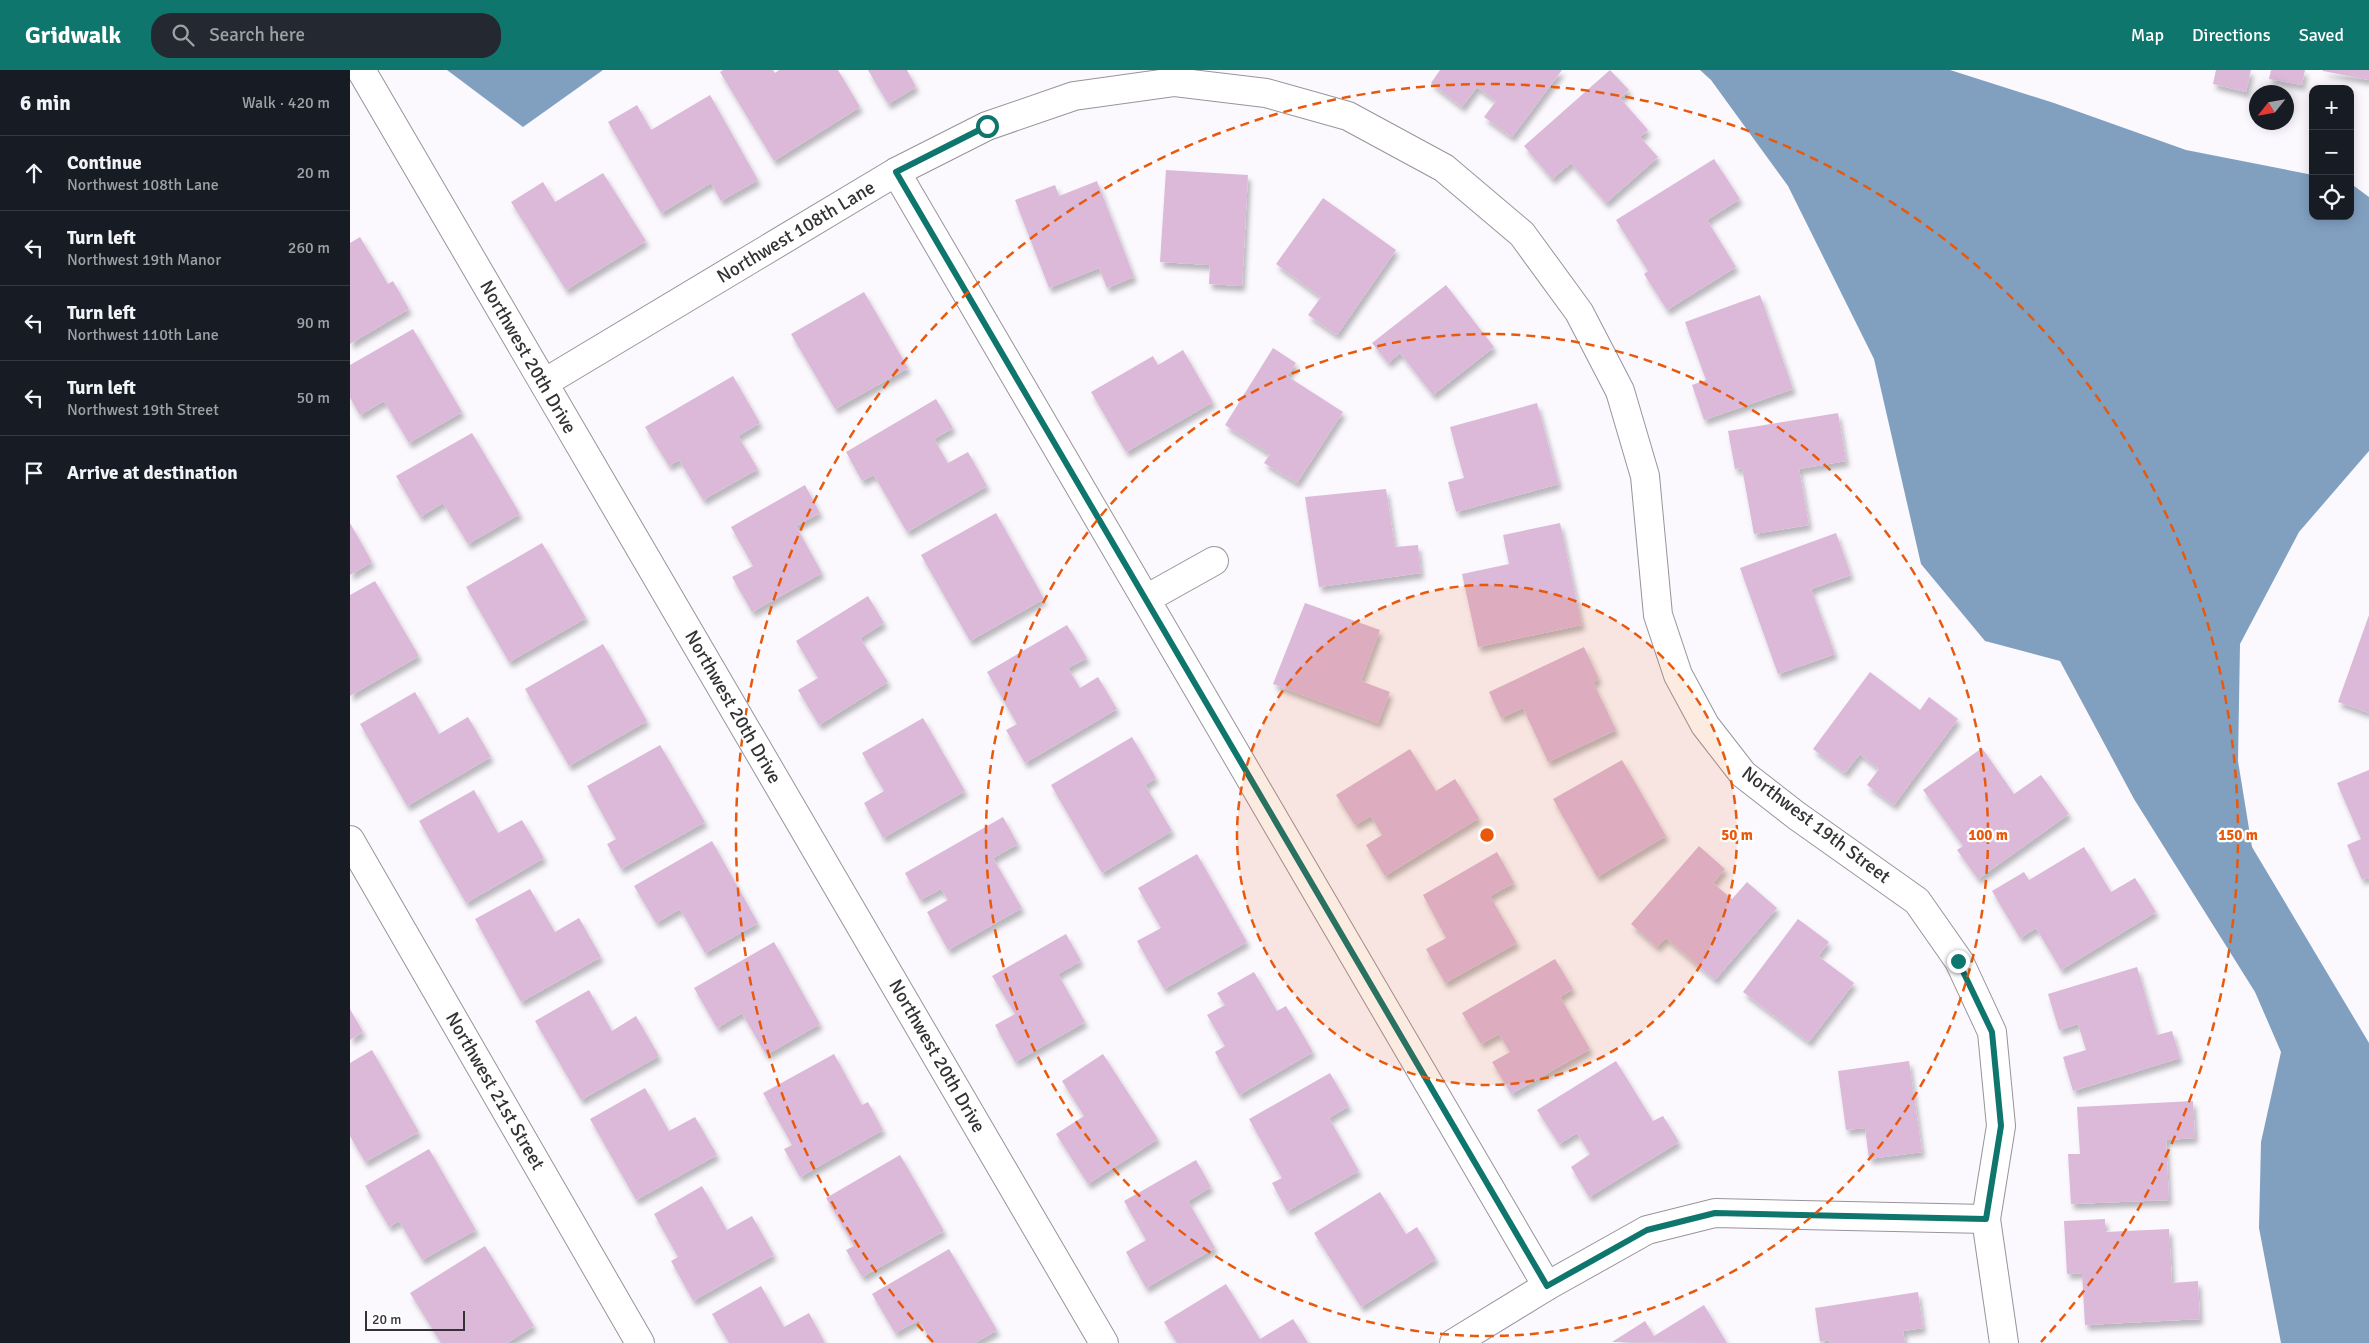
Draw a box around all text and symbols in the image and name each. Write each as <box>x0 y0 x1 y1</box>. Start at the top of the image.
search box <box>151 13 501 58</box>
text: Gridwalk <box>25 20 121 50</box>
icon: search <box>169 21 197 49</box>
text: Search here <box>209 23 305 47</box>
text: Map <box>2131 24 2164 46</box>
text: Directions <box>2192 24 2271 46</box>
text: Saved <box>2299 24 2344 46</box>
north arrow <box>2249 85 2294 130</box>
map controls <box>2309 85 2354 220</box>
button: + <box>2309 85 2354 130</box>
text: 6 min <box>20 90 71 116</box>
text: Walk · 420 m <box>242 93 330 113</box>
route start <box>976 115 999 138</box>
button: − <box>2309 130 2354 175</box>
text: Continue <box>67 151 142 175</box>
icon: ahead <box>20 159 48 187</box>
text: 20 m <box>296 163 330 183</box>
text: Northwest 108th Lane <box>67 175 219 195</box>
street label: Northwest 108th Lane <box>713 175 879 289</box>
button: locate <box>2309 175 2354 220</box>
text: Turn left <box>67 226 136 250</box>
icon: left <box>20 234 48 262</box>
text: 260 m <box>288 238 330 258</box>
text: Northwest 19th Manor <box>67 250 221 270</box>
street label: Northwest 20th Drive <box>474 276 582 438</box>
text: Turn left <box>67 301 136 325</box>
icon: left <box>20 309 48 337</box>
text: 90 m <box>296 313 330 333</box>
text: Northwest 110th Lane <box>67 325 219 345</box>
text: Turn left <box>67 376 136 400</box>
icon: left <box>20 384 48 412</box>
text: 50 m <box>296 388 330 408</box>
text: Northwest 19th Street <box>67 400 219 420</box>
icon: arrive <box>20 459 48 487</box>
text: Arrive at destination <box>67 461 238 485</box>
street label: Northwest 20th Drive <box>679 626 787 788</box>
street label: Northwest 19th Street <box>1737 761 1895 889</box>
centre of rings <box>1478 826 1496 844</box>
text: 50 m <box>1721 826 1753 844</box>
text: 100 m <box>1968 826 2008 844</box>
text: 150 m <box>2218 826 2258 844</box>
route end <box>1947 950 1970 973</box>
street label: Northwest 20th Drive <box>883 975 991 1137</box>
street label: Northwest 21st Street <box>440 1008 550 1174</box>
scale bar <box>365 1308 465 1331</box>
text: 20 m <box>372 1311 401 1328</box>

